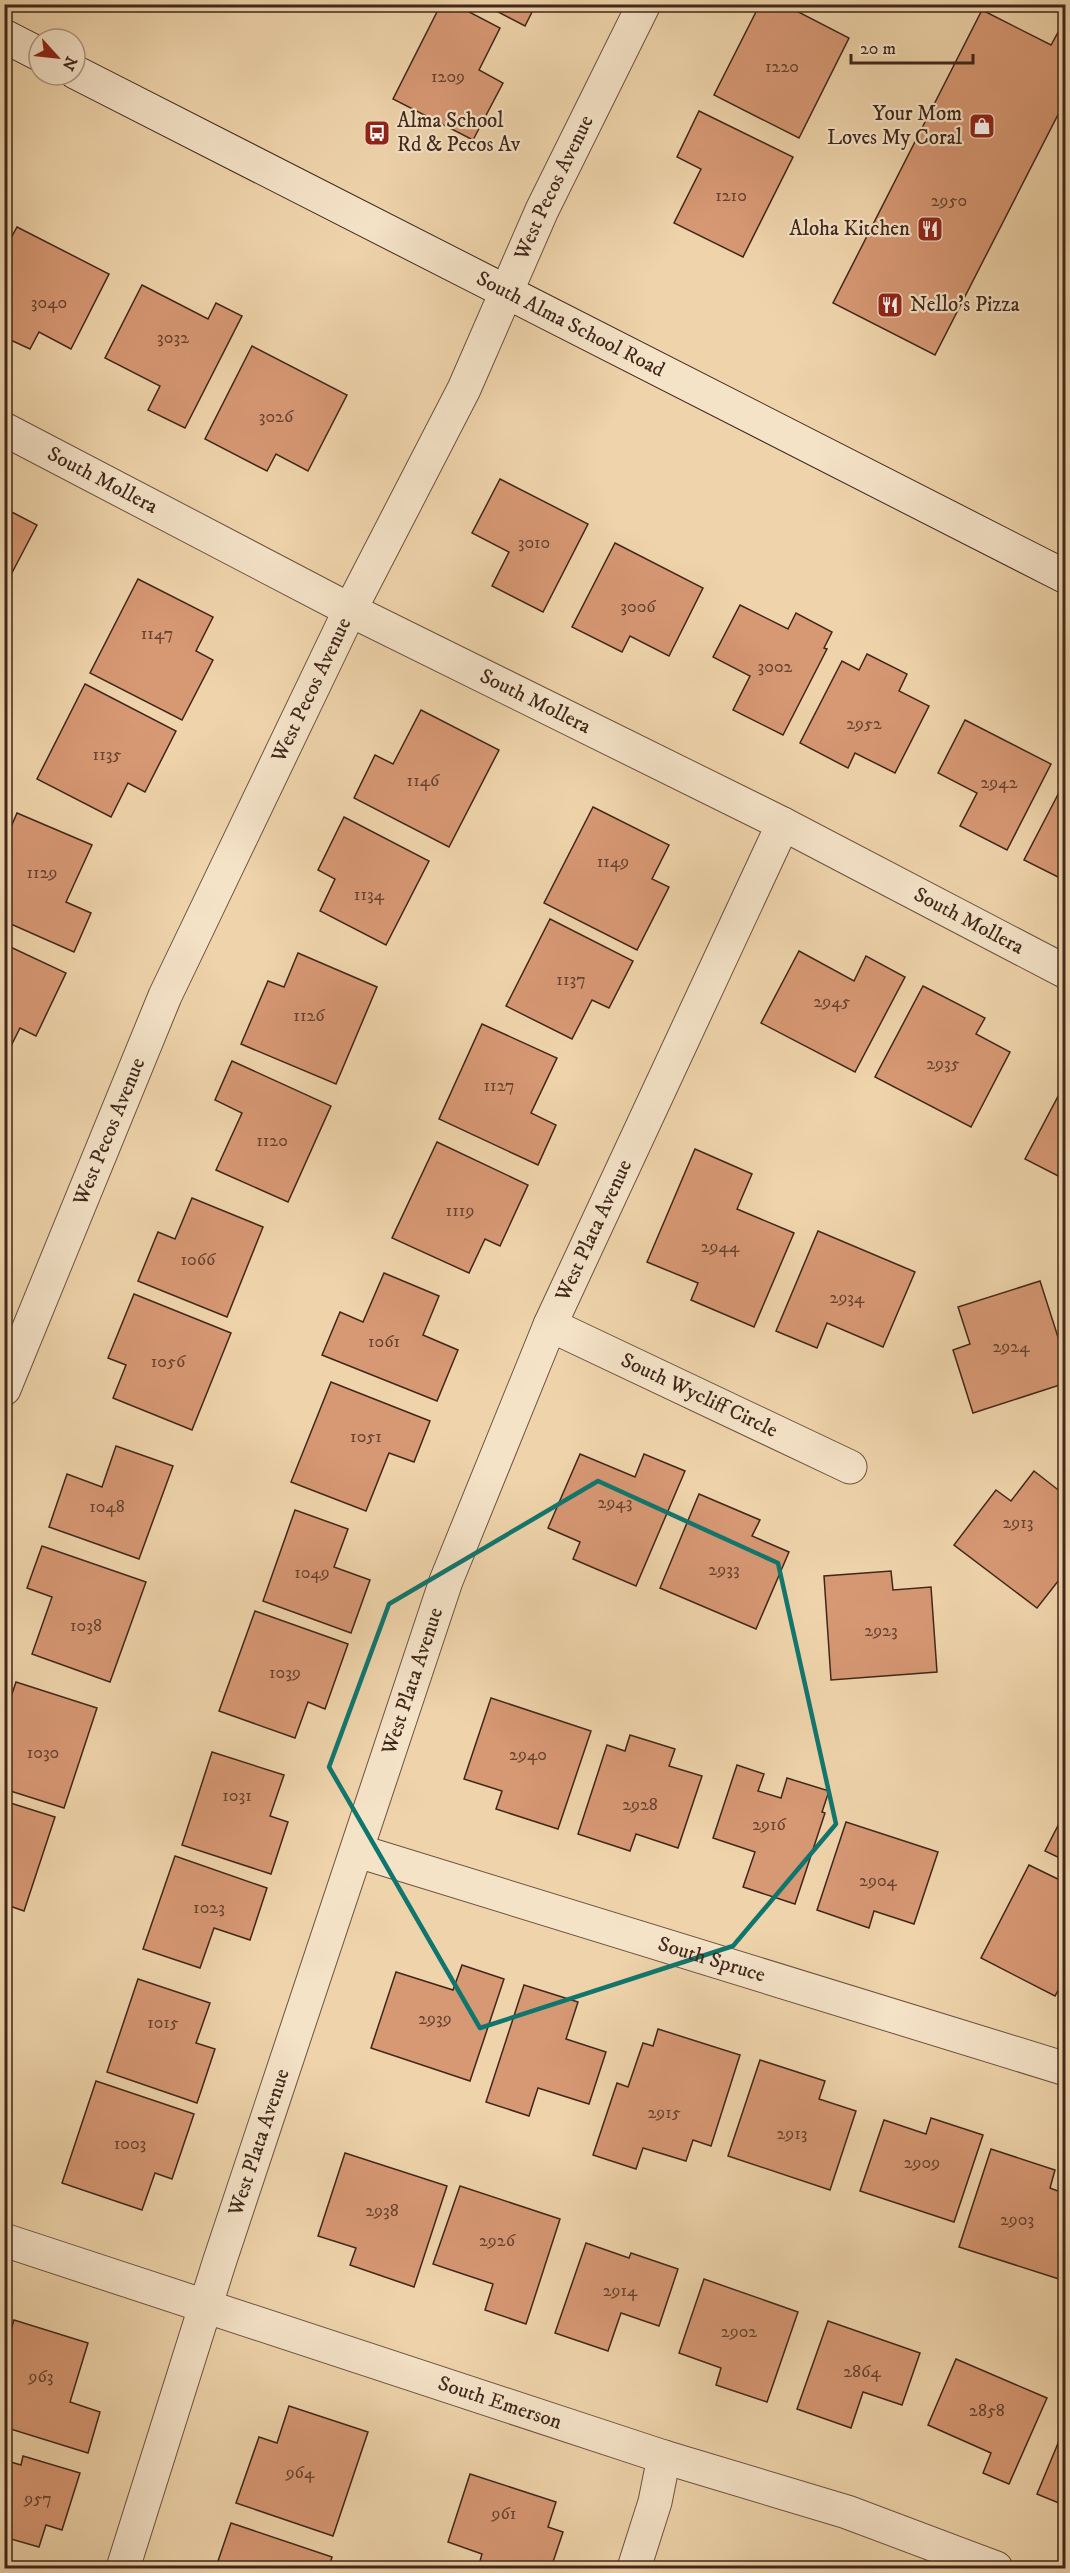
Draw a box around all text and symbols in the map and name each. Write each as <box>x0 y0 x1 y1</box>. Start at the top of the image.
north arrow <box>27 27 87 87</box>
scale bar <box>851 27 972 65</box>
text: 20 m <box>860 38 896 60</box>
text: N <box>58 53 81 74</box>
house number: 1220 <box>765 56 799 78</box>
house number: 1209 <box>431 66 465 88</box>
place label: Your Mom Loves My Coral <box>827 101 963 151</box>
place label: Alma School Rd & Pecos Av <box>397 108 521 158</box>
street label: West Pecos Avenue <box>508 111 600 265</box>
shop icon: Your Mom Loves My Coral <box>967 111 997 141</box>
bus stop icon: Alma School Rd & Pecos Av <box>362 118 392 148</box>
house number: 1210 <box>715 185 747 207</box>
house number: 2950 <box>931 190 967 212</box>
restaurant icon: Aloha Kitchen <box>915 214 945 244</box>
place label: Aloha Kitchen <box>789 216 910 242</box>
street label: South Alma School Road <box>472 266 670 384</box>
restaurant icon: Nello's Pizza <box>875 290 905 320</box>
house number: 3040 <box>31 292 67 314</box>
place label: Nello's Pizza <box>910 292 1020 318</box>
house number: 3032 <box>157 327 189 349</box>
house number: 3026 <box>259 406 294 428</box>
street label: South Mollera <box>43 441 162 520</box>
house number: 3010 <box>518 532 550 554</box>
house number: 3006 <box>620 596 656 618</box>
street label: West Pecos Avenue <box>266 613 357 767</box>
house number: 1147 <box>141 623 173 645</box>
house number: 3002 <box>758 656 793 678</box>
street label: South Mollera <box>475 663 595 740</box>
house number: 2952 <box>846 713 882 735</box>
house number: 1135 <box>93 744 121 766</box>
house number: 1146 <box>407 770 440 792</box>
house number: 2942 <box>980 772 1018 794</box>
house number: 1149 <box>597 851 629 873</box>
house number: 1129 <box>26 862 58 884</box>
street label: South Mollera <box>909 882 1028 961</box>
house number: 1134 <box>354 884 385 906</box>
house number: 1137 <box>556 969 586 991</box>
house number: 2945 <box>813 991 851 1013</box>
house number: 1126 <box>293 1005 325 1027</box>
house number: 2935 <box>926 1053 960 1075</box>
street label: West Pecos Avenue <box>67 1054 151 1210</box>
house number: 1127 <box>483 1075 515 1097</box>
house number: 1120 <box>256 1130 288 1152</box>
street label: West Plata Avenue <box>549 1155 638 1306</box>
house number: 1119 <box>446 1200 474 1222</box>
house number: 2944 <box>701 1236 740 1258</box>
house number: 1066 <box>181 1249 216 1271</box>
house number: 2934 <box>830 1287 865 1309</box>
house number: 1061 <box>368 1331 400 1353</box>
house number: 2924 <box>992 1336 1030 1358</box>
street label: South Wycliff Circle <box>617 1347 782 1444</box>
house number: 1056 <box>151 1351 186 1373</box>
house number: 1051 <box>350 1426 382 1448</box>
house number: 2943 <box>598 1492 632 1514</box>
house number: 1048 <box>89 1496 125 1518</box>
house number: 2913 <box>1002 1512 1034 1534</box>
house number: 2933 <box>708 1559 740 1581</box>
house number: 1049 <box>294 1562 330 1584</box>
street label: West Plata Avenue <box>376 1604 449 1759</box>
house number: 1038 <box>70 1615 102 1637</box>
house number: 2923 <box>864 1620 898 1642</box>
house number: 1039 <box>269 1662 301 1684</box>
house number: 1030 <box>27 1742 59 1764</box>
house number: 2940 <box>509 1744 547 1766</box>
house number: 1031 <box>222 1785 252 1807</box>
house number: 2928 <box>622 1794 658 1816</box>
house number: 2916 <box>752 1814 786 1836</box>
house number: 2904 <box>859 1870 898 1892</box>
house number: 1023 <box>193 1897 225 1919</box>
street label: South Spruce <box>655 1931 769 1989</box>
house number: 2939 <box>418 2008 452 2030</box>
house number: 1015 <box>147 2012 179 2034</box>
street label: West Plata Avenue <box>222 2065 296 2220</box>
house number: 2915 <box>647 2102 681 2124</box>
house number: 2913 <box>776 2123 808 2145</box>
house number: 1003 <box>114 2133 146 2155</box>
house number: 2909 <box>904 2152 940 2174</box>
house number: 2938 <box>365 2200 399 2222</box>
house number: 2903 <box>1000 2209 1034 2231</box>
house number: 2926 <box>479 2230 516 2252</box>
house number: 2914 <box>603 2280 638 2302</box>
house number: 2902 <box>721 2321 757 2343</box>
house number: 2864 <box>843 2361 881 2383</box>
house number: 963 <box>27 2366 54 2388</box>
street label: South Emerson <box>435 2371 565 2436</box>
house number: 2858 <box>969 2400 1005 2422</box>
house number: 964 <box>285 2462 315 2484</box>
house number: 957 <box>23 2488 52 2510</box>
house number: 961 <box>491 2503 516 2525</box>

